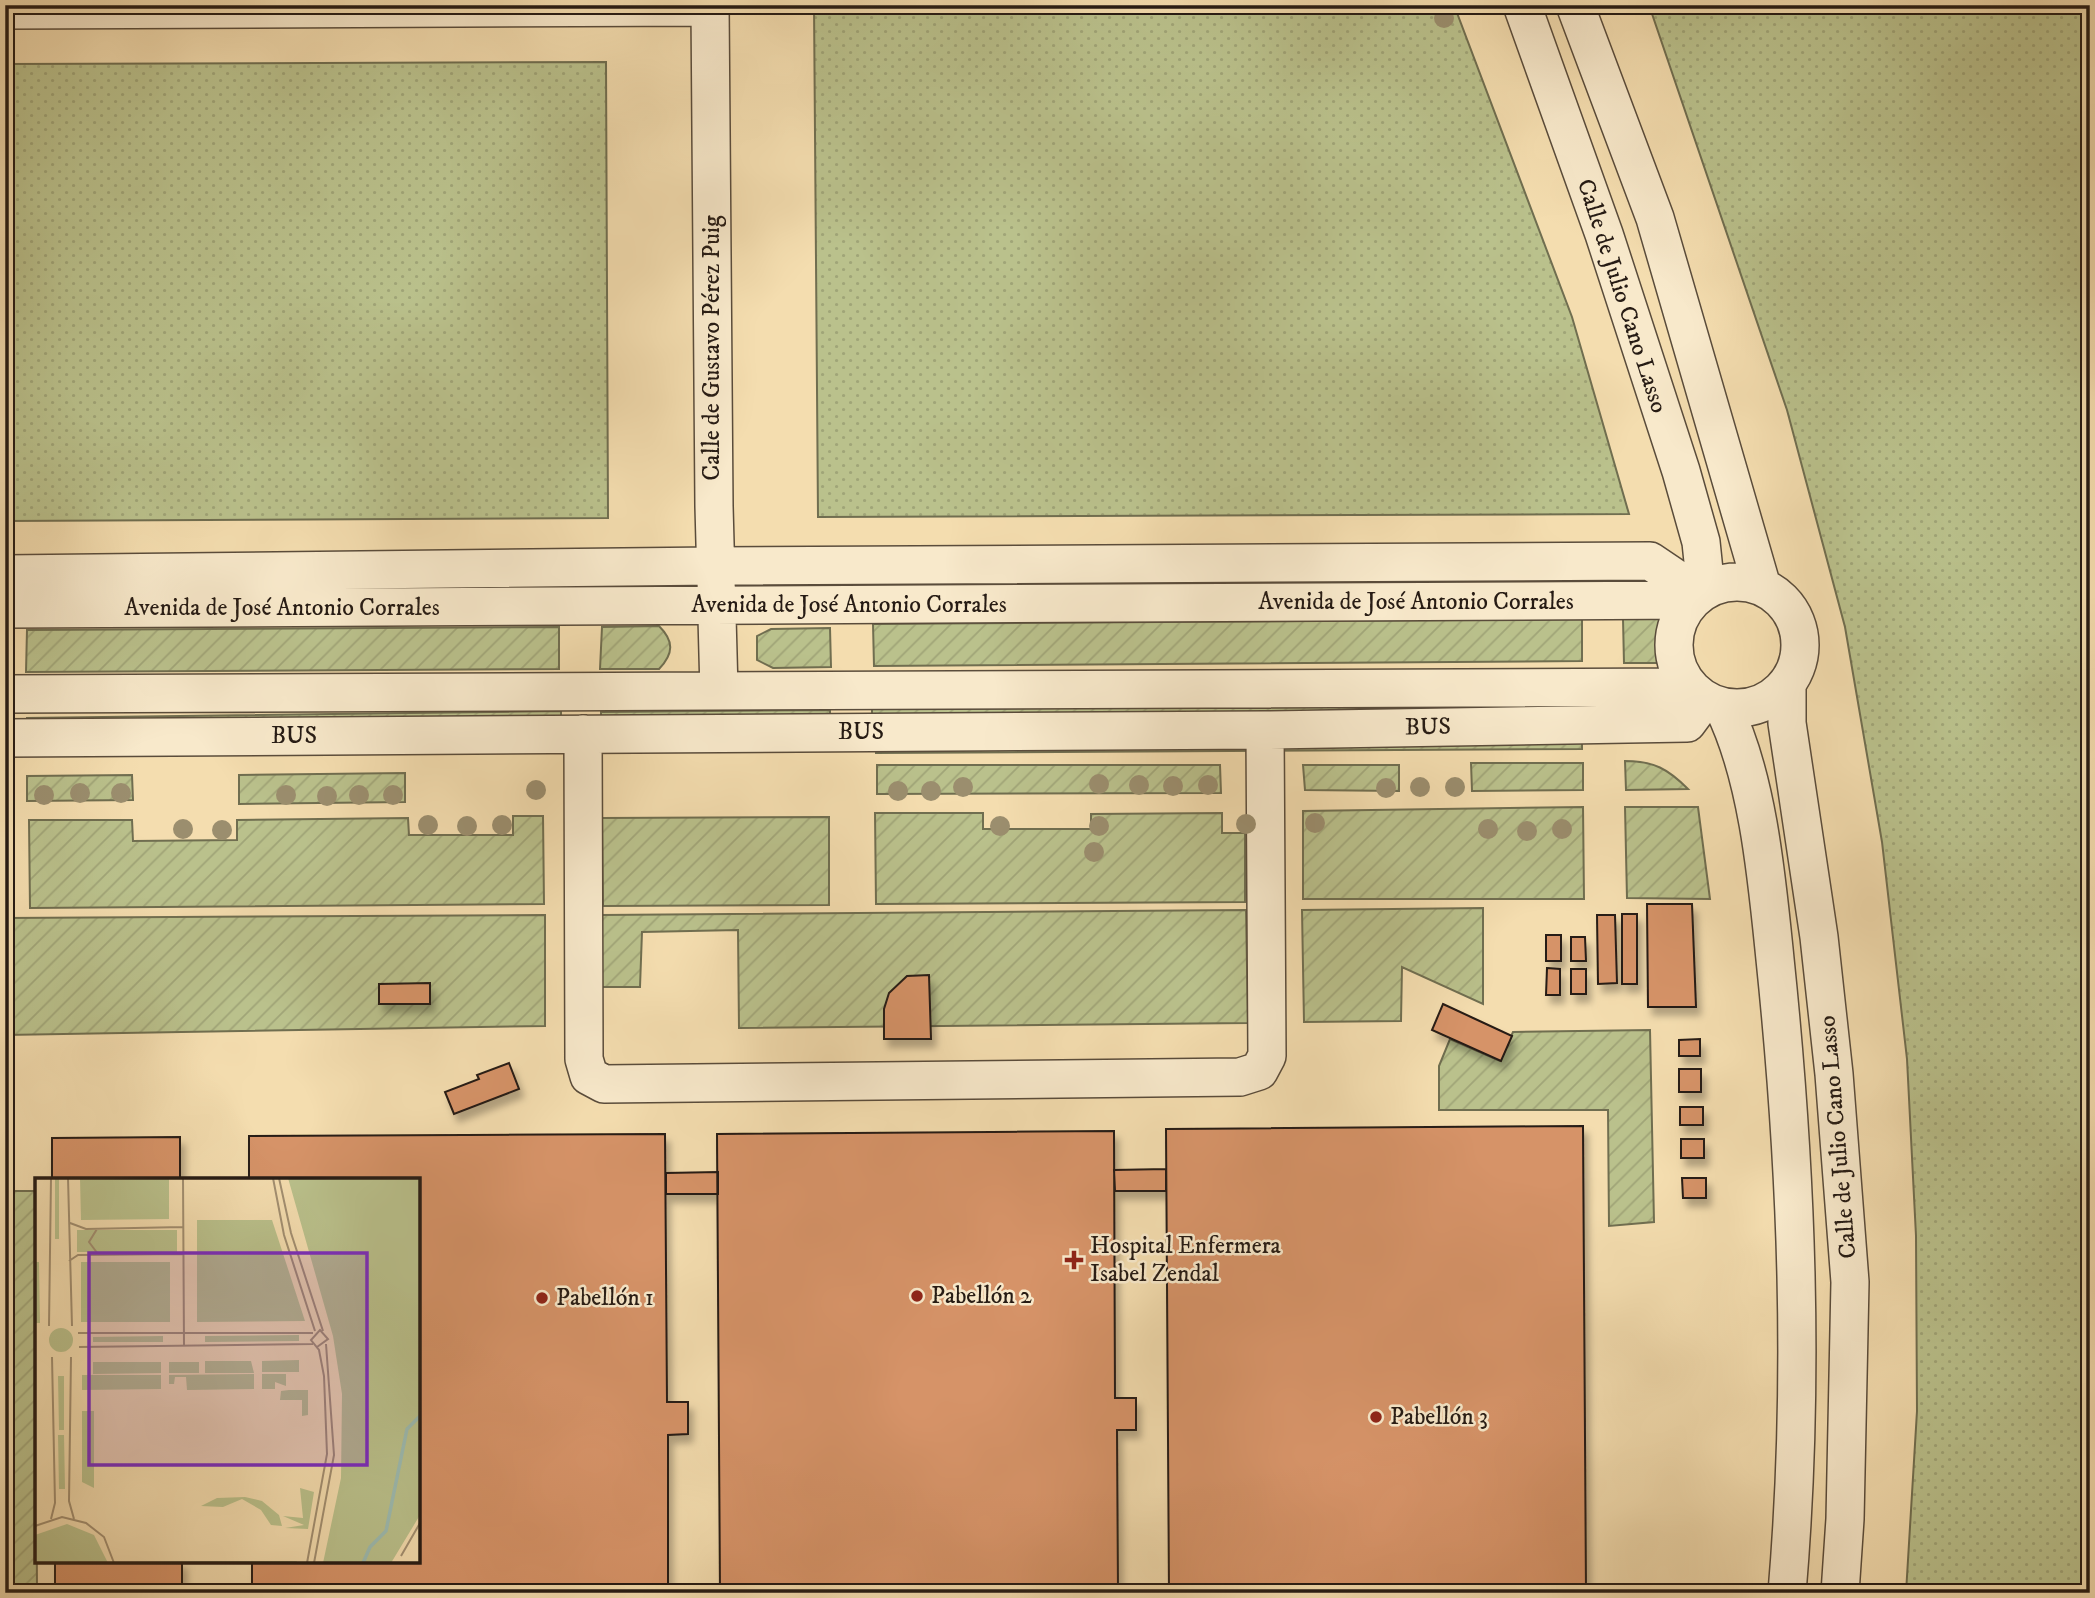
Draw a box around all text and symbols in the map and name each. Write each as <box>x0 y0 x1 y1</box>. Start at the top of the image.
street label: Calle de Julio Cano Lasso <box>1570 175 1674 417</box>
street label: Calle de Gustavo Pérez Puig <box>697 215 727 481</box>
street label: Avenida de José Antonio Corrales <box>1258 587 1574 617</box>
street label: Avenida de José Antonio Corrales <box>691 590 1007 620</box>
street label: Avenida de José Antonio Corrales <box>124 593 440 623</box>
street label: BUS <box>1405 712 1451 742</box>
street label: BUS <box>838 717 884 747</box>
street label: BUS <box>271 721 317 751</box>
street label: Calle de Julio Cano Lasso <box>1812 1014 1864 1260</box>
inset map <box>35 1178 420 1563</box>
place label: Hospital Enfermera Isabel Zendal <box>1090 1231 1282 1289</box>
marker: Hospital Enfermera Isabel Zendal <box>1064 1250 1084 1270</box>
place label: Pabellón 2 <box>931 1281 1032 1311</box>
place label: Pabellón 1 <box>556 1283 654 1313</box>
marker: Pabellón 2 <box>909 1288 925 1304</box>
marker: Pabellón 1 <box>534 1290 550 1306</box>
place label: Pabellón 3 <box>1390 1402 1488 1432</box>
marker: Pabellón 3 <box>1368 1409 1384 1425</box>

